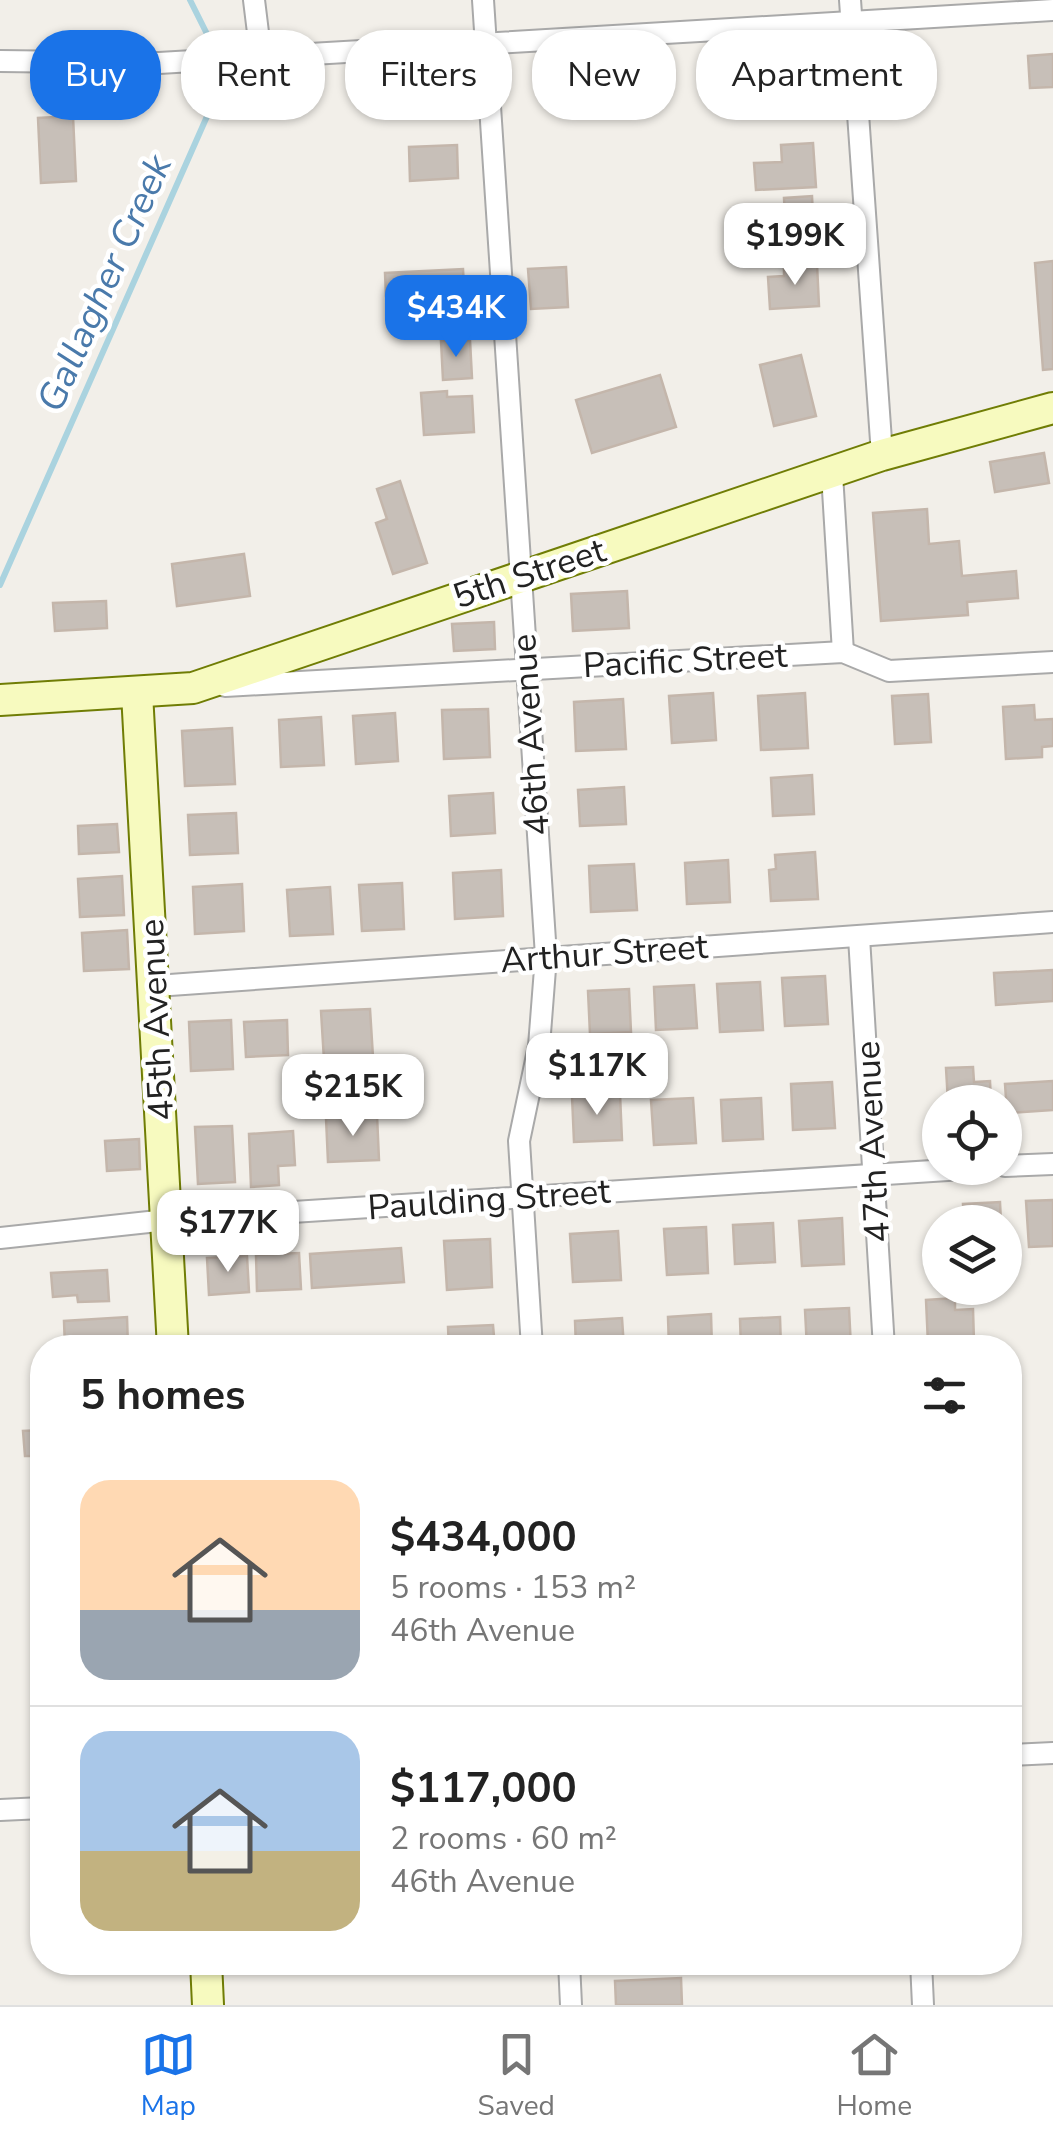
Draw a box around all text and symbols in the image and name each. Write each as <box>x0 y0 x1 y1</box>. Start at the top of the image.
chip: Buy <box>30 30 161 120</box>
chip: Rent <box>181 30 325 120</box>
chip: Filters <box>345 30 512 120</box>
chip: New <box>532 30 676 120</box>
chip: Apartment <box>696 30 937 120</box>
water label: Gallagher Creek <box>25 146 184 420</box>
pin: $199K <box>725 203 865 288</box>
text: $199K <box>746 214 844 257</box>
pin: $434K <box>386 275 526 360</box>
text: $434K <box>407 286 505 329</box>
street label: 5th Street <box>447 527 612 620</box>
street label: 46th Avenue <box>500 632 561 837</box>
street label: Pacific Street <box>582 632 789 689</box>
street label: 45th Avenue <box>128 918 185 1122</box>
street label: Arthur Street <box>499 923 710 984</box>
pin: $117K <box>527 1033 667 1118</box>
street label: 47th Avenue <box>844 1040 901 1244</box>
text: $117K <box>548 1044 646 1087</box>
pin: $215K <box>283 1054 423 1139</box>
text: $215K <box>304 1065 402 1108</box>
map controls <box>922 1085 1022 1305</box>
button: locate <box>922 1085 1022 1185</box>
street label: Paulding Street <box>366 1168 613 1231</box>
pin: $177K <box>158 1190 298 1275</box>
text: $177K <box>179 1201 277 1244</box>
button: layers <box>922 1205 1022 1305</box>
text: 5 homes <box>80 1367 245 1424</box>
icon: filters <box>917 1368 972 1423</box>
text: $434,000 <box>390 1509 577 1566</box>
icon: home <box>160 1520 280 1640</box>
text: 5 rooms · 153 m² <box>390 1566 636 1609</box>
text: 46th Avenue <box>390 1609 575 1652</box>
text: $117,000 <box>390 1760 577 1817</box>
icon: home <box>160 1771 280 1891</box>
text: 2 rooms · 60 m² <box>390 1817 617 1860</box>
text: 46th Avenue <box>390 1860 575 1903</box>
tab: Map <box>141 2027 196 2125</box>
tab: Saved <box>478 2027 555 2125</box>
tab: Home <box>836 2027 912 2125</box>

